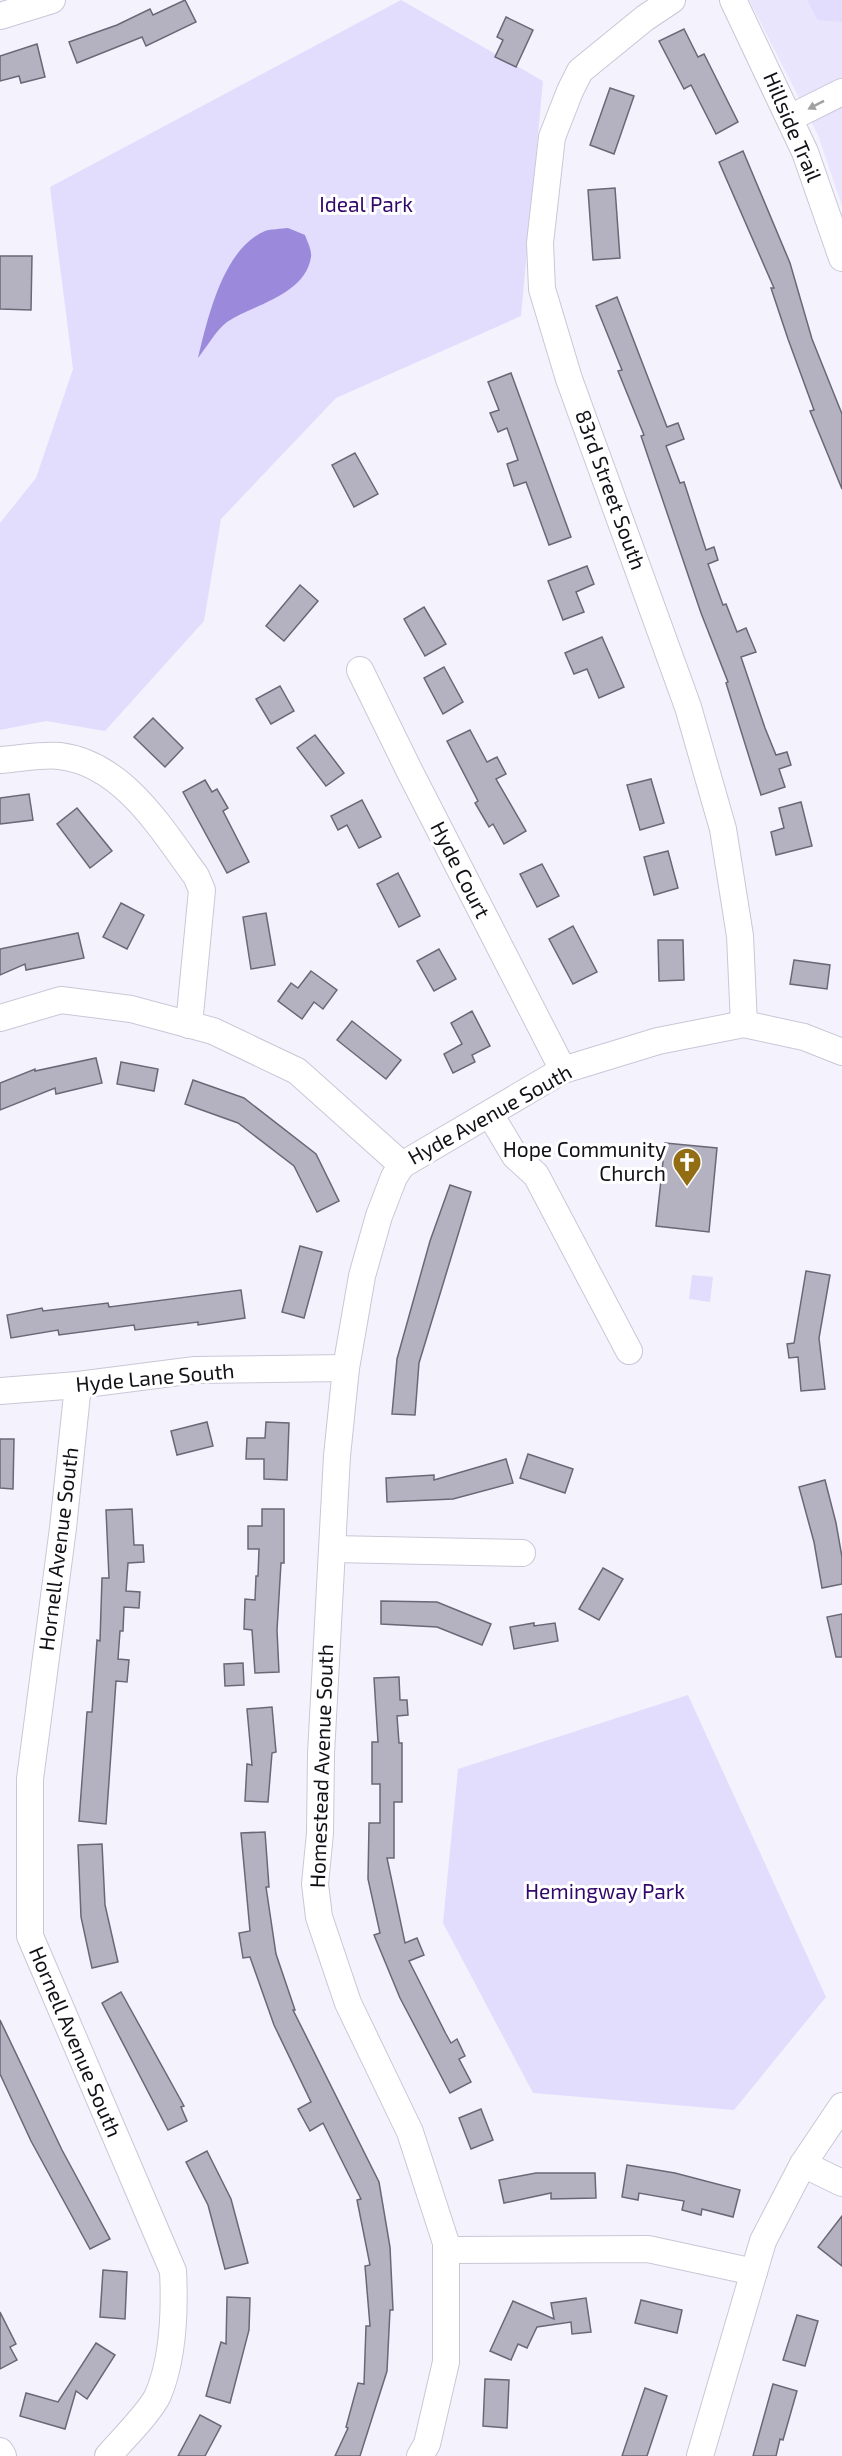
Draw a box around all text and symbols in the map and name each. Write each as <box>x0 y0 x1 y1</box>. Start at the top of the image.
street label: Hillside Trail <box>759 68 828 186</box>
one-way arrow <box>808 100 825 110</box>
park label: Ideal Park <box>319 191 413 216</box>
street label: 83rd Street South <box>571 406 652 573</box>
street label: Hyde Court <box>426 817 496 922</box>
street label: Hyde Avenue South <box>403 1058 576 1169</box>
place label: Hope Community Church <box>503 1136 666 1185</box>
church icon: Hope Community Church <box>671 1146 703 1188</box>
street label: Hyde Lane South <box>74 1357 235 1396</box>
street label: Hornell Avenue South <box>33 1446 82 1652</box>
street label: Homestead Avenue South <box>304 1643 337 1888</box>
park label: Hemingway Park <box>525 1878 685 1903</box>
street label: Hornell Avenue South <box>25 1942 128 2141</box>

